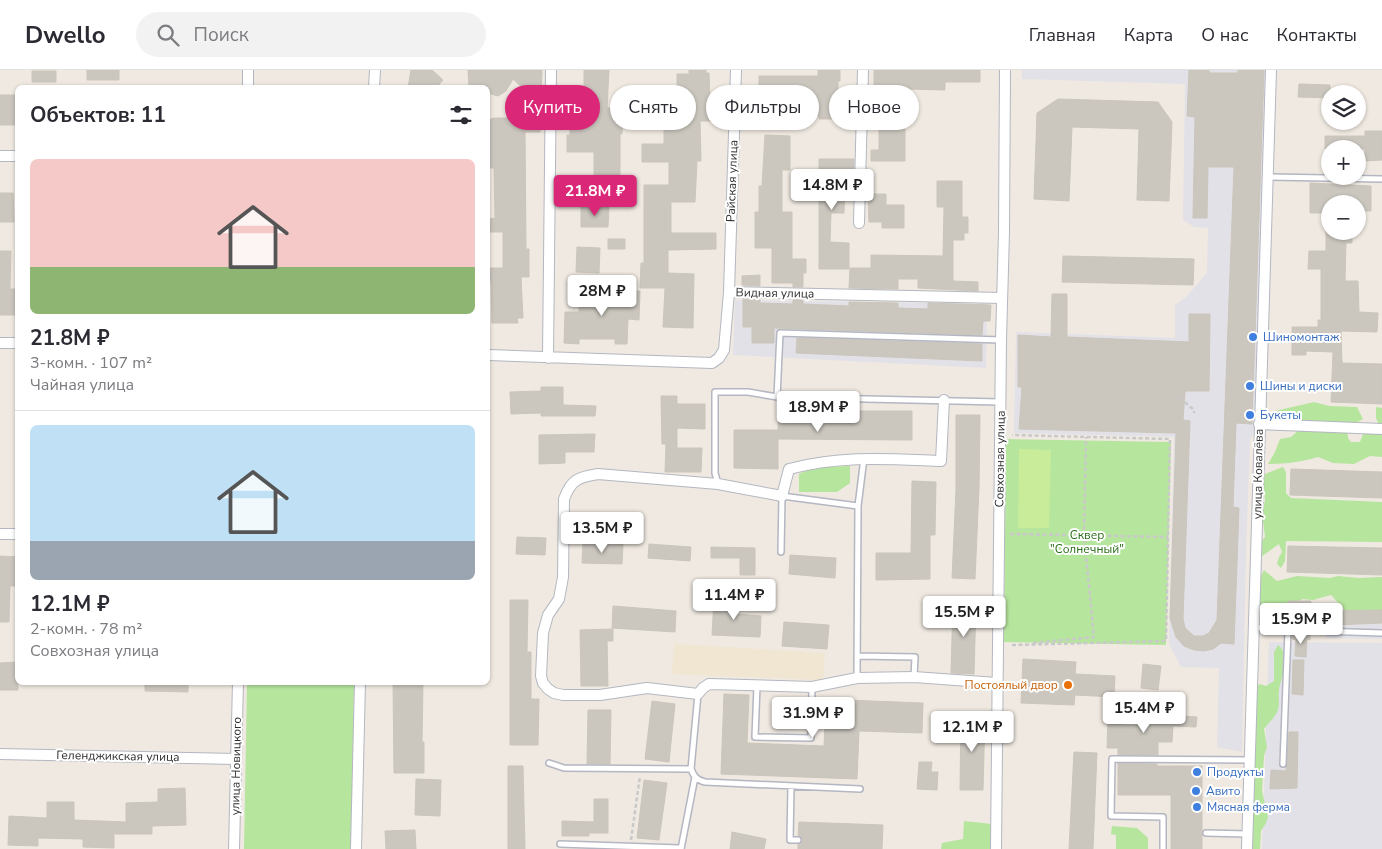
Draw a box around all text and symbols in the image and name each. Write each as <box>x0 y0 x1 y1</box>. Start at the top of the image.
search box <box>136 12 486 57</box>
text: Dwello <box>25 19 106 51</box>
icon: search <box>154 21 182 49</box>
text: Поиск <box>194 22 249 48</box>
text: Главная <box>1029 23 1096 47</box>
text: Карта <box>1124 23 1173 47</box>
text: О нас <box>1201 23 1249 47</box>
text: Контакты <box>1277 23 1357 47</box>
chip: Купить <box>505 85 600 130</box>
chip: Снять <box>610 85 696 130</box>
chip: Фильтры <box>706 85 819 130</box>
chip: Новое <box>829 85 919 130</box>
map controls <box>1321 85 1366 240</box>
button: layers <box>1321 85 1366 130</box>
text: Объектов: 11 <box>30 101 166 129</box>
icon: filters <box>447 101 475 129</box>
street label: Райская улица <box>723 140 741 222</box>
button: + <box>1321 140 1366 185</box>
pin: 14.8M ₽ <box>786 168 878 211</box>
pin: 21.8M ₽ <box>549 174 641 217</box>
text: 14.8M ₽ <box>802 174 862 196</box>
text: 21.8M ₽ <box>565 180 625 202</box>
icon: home <box>208 192 298 282</box>
button: − <box>1321 195 1366 240</box>
pin: 28M ₽ <box>567 274 637 317</box>
text: 28M ₽ <box>578 280 626 302</box>
street label: Видная улица <box>735 284 815 302</box>
text: 21.8M ₽ <box>30 324 110 352</box>
place label: Шиномонтаж <box>1263 329 1340 345</box>
marker: Шиномонтаж <box>1247 331 1259 343</box>
text: 3-комн. · 107 m² <box>30 352 152 374</box>
text: Чайная улица <box>30 374 134 396</box>
place label: Шины и диски <box>1260 378 1342 394</box>
marker: Шины и диски <box>1244 380 1256 392</box>
pin: 18.9M ₽ <box>772 390 864 433</box>
text: 18.9M ₽ <box>788 396 848 418</box>
place label: Букеты <box>1260 407 1301 423</box>
marker: Букеты <box>1244 409 1256 421</box>
street label: Совхозная улица <box>991 410 1009 508</box>
street label: улица Ковалёва <box>1249 429 1267 519</box>
icon: home <box>208 457 298 547</box>
pin: 13.5M ₽ <box>556 512 648 554</box>
text: 13.5M ₽ <box>572 517 632 539</box>
park label: Сквер "Солнечный" <box>1050 527 1124 557</box>
pin: 11.4M ₽ <box>688 578 780 621</box>
text: 11.4M ₽ <box>704 584 764 606</box>
text: 12.1M ₽ <box>30 590 110 618</box>
pin: 15.5M ₽ <box>918 596 1010 638</box>
text: 15.5M ₽ <box>934 601 994 623</box>
pin: 15.9M ₽ <box>1255 602 1347 645</box>
text: 15.9M ₽ <box>1271 608 1331 630</box>
text: 2-комн. · 78 m² <box>30 618 142 640</box>
text: Совхозная улица <box>30 640 159 662</box>
place label: Постоялый двор <box>965 677 1058 693</box>
marker: Постоялый двор <box>1062 679 1074 691</box>
pin: 15.4M ₽ <box>1098 692 1190 734</box>
pin: 31.9M ₽ <box>767 696 859 739</box>
text: 15.4M ₽ <box>1114 697 1174 719</box>
text: 31.9M ₽ <box>783 702 843 724</box>
pin: 12.1M ₽ <box>926 710 1018 753</box>
street label: улица Новицкого <box>227 716 245 815</box>
text: 12.1M ₽ <box>942 716 1002 738</box>
street label: Геленджикская улица <box>56 747 180 765</box>
place label: Продукты <box>1207 764 1264 780</box>
marker: Продукты <box>1191 766 1203 778</box>
place label: Авито <box>1206 783 1241 799</box>
marker: Авито <box>1190 785 1202 797</box>
place label: Мясная ферма <box>1207 799 1290 815</box>
marker: Мясная ферма <box>1191 801 1203 813</box>

